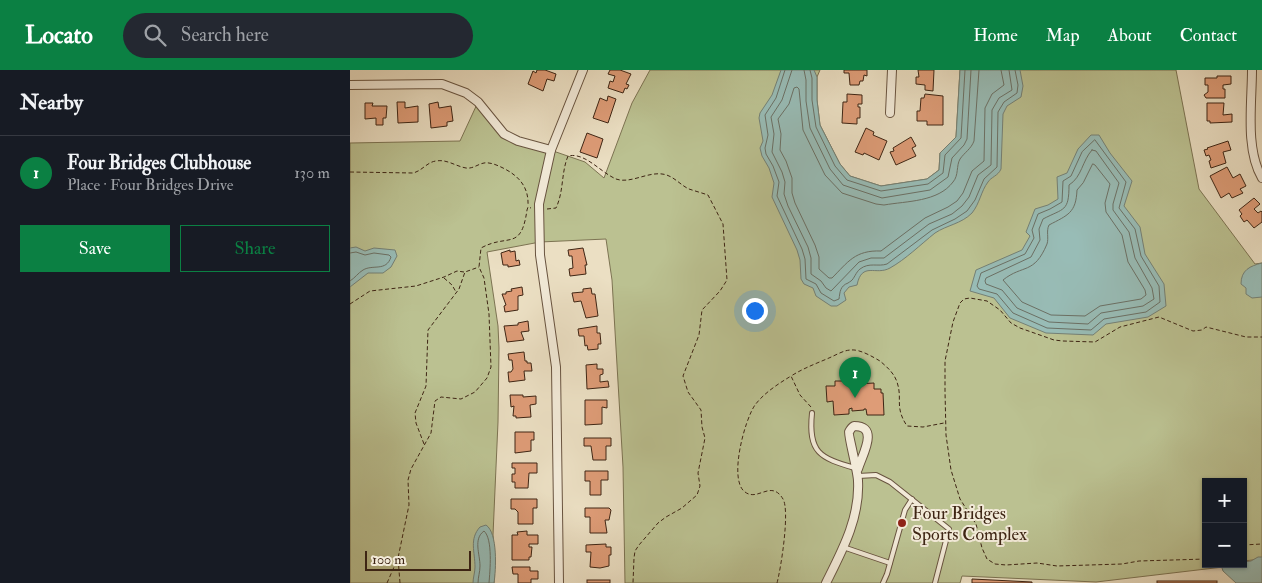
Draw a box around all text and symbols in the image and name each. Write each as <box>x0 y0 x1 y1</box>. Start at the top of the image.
search box <box>123 13 473 58</box>
text: Locato <box>25 20 93 51</box>
icon: search <box>141 21 169 49</box>
text: Search here <box>181 23 269 47</box>
text: Home <box>973 24 1018 47</box>
text: Map <box>1046 24 1080 47</box>
text: About <box>1108 24 1152 47</box>
text: Contact <box>1180 24 1237 47</box>
text: Nearby <box>20 89 83 116</box>
text: Four Bridges Clubhouse <box>67 151 251 175</box>
text: 1 <box>33 163 39 183</box>
text: 130 m <box>294 163 330 183</box>
text: Place · Four Bridges Drive <box>67 175 233 195</box>
button: Save <box>20 225 170 272</box>
button: Share <box>180 225 330 272</box>
your location <box>742 298 768 324</box>
pin: 1 <box>839 357 871 398</box>
map controls <box>1202 478 1247 568</box>
button: + <box>1202 478 1247 523</box>
place label: Four Bridges Sports Complex <box>912 502 1027 546</box>
marker: Four Bridges Sports Complex <box>896 517 908 529</box>
button: − <box>1202 523 1247 568</box>
scale bar <box>365 548 471 571</box>
text: 100 m <box>372 551 405 568</box>

